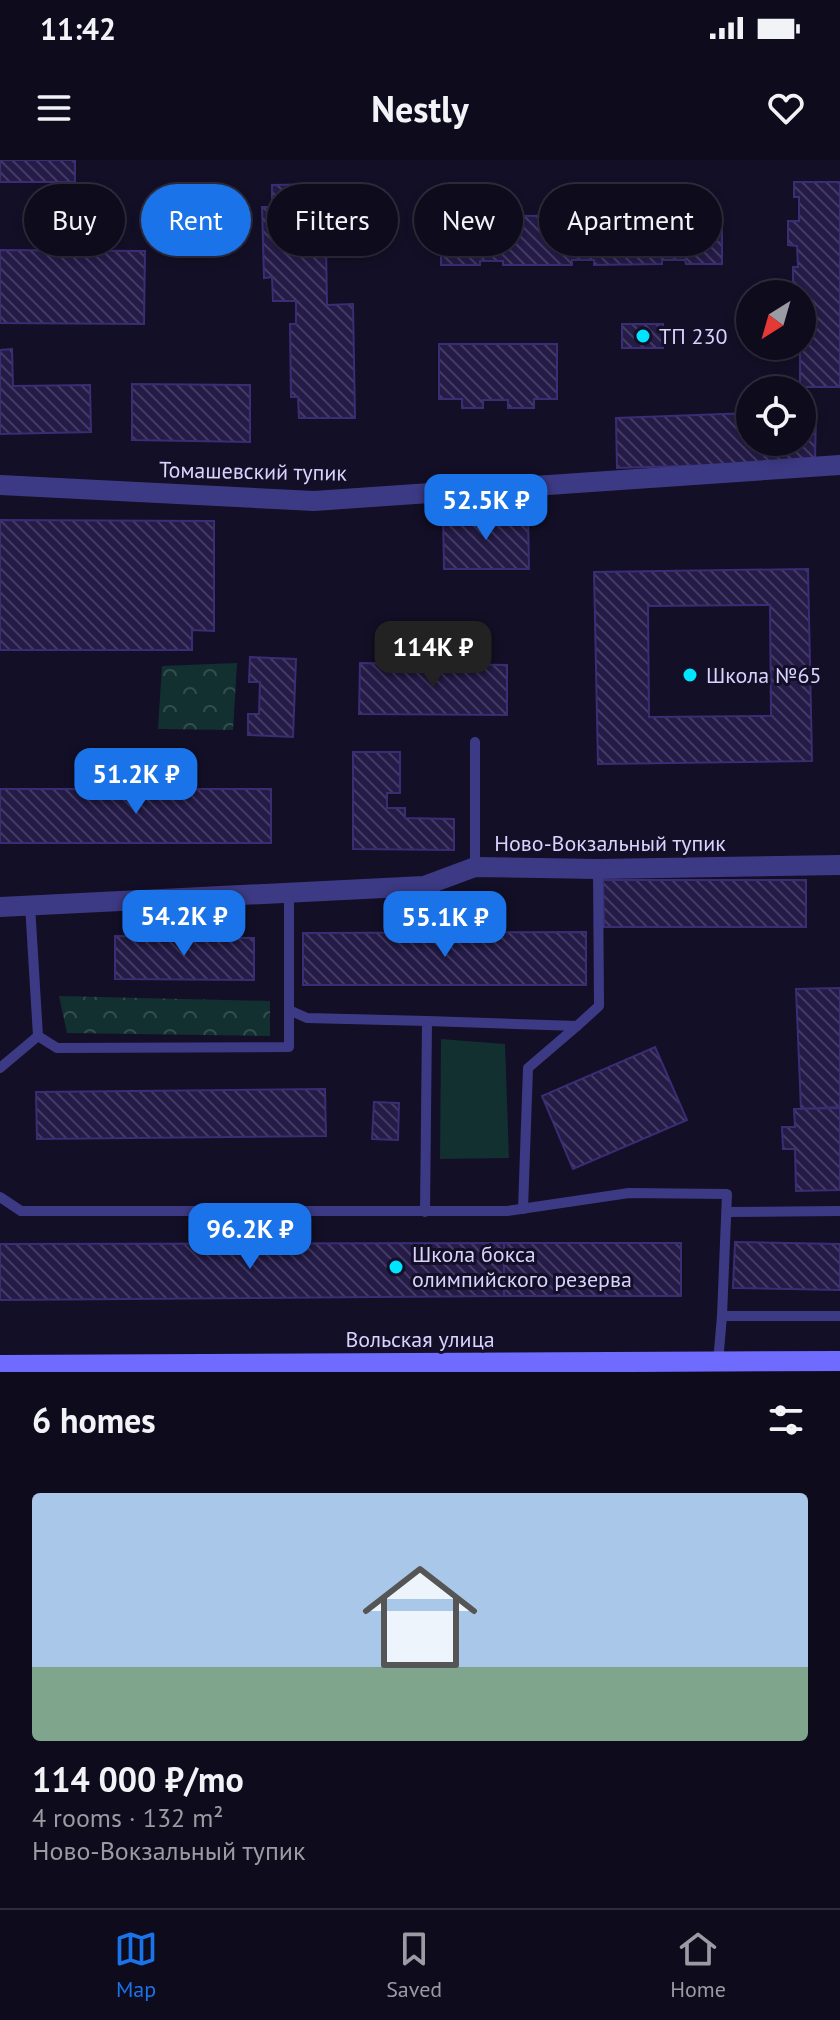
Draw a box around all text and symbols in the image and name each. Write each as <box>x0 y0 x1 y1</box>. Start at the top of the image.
text: 11:42 <box>40 9 116 48</box>
text: Nestly <box>371 85 469 132</box>
icon: menu <box>32 86 76 130</box>
icon: heart <box>764 86 808 130</box>
chip: Buy <box>24 184 125 256</box>
chip: Rent <box>141 184 251 256</box>
chip: Filters <box>267 184 398 256</box>
chip: New <box>414 184 523 256</box>
chip: Apartment <box>539 184 722 256</box>
north arrow <box>736 280 816 360</box>
map controls <box>736 280 816 456</box>
place label: ТП 230 <box>659 322 728 350</box>
marker: ТП 230 <box>634 327 652 345</box>
button: locate <box>736 376 816 456</box>
street label: Томашевский тупик <box>159 455 348 487</box>
pin: 52.5K ₽ <box>412 474 560 542</box>
text: 52.5K ₽ <box>442 483 530 516</box>
pin: 114K ₽ <box>368 621 498 689</box>
text: 114K ₽ <box>393 630 473 663</box>
place label: Школа №65 <box>706 661 822 689</box>
marker: Школа №65 <box>681 666 699 684</box>
pin: 51.2K ₽ <box>62 748 210 816</box>
text: 51.2K ₽ <box>92 757 180 790</box>
street label: Ново-Вокзальный тупик <box>494 829 726 857</box>
pin: 54.2K ₽ <box>110 890 258 958</box>
pin: 55.1K ₽ <box>371 891 519 959</box>
text: 54.2K ₽ <box>140 899 228 932</box>
text: 55.1K ₽ <box>401 900 489 933</box>
pin: 96.2K ₽ <box>176 1203 324 1271</box>
text: 96.2K ₽ <box>206 1212 294 1245</box>
place label: Школа бокса олимпийского резерва <box>412 1240 632 1293</box>
marker: Школа бокса олимпийского резерва <box>387 1258 405 1276</box>
street label: Вольская улица <box>345 1325 495 1353</box>
text: 6 homes <box>32 1398 156 1442</box>
icon: filters <box>764 1398 808 1442</box>
icon: home <box>348 1545 492 1689</box>
text: 114 000 ₽/mo <box>32 1757 244 1801</box>
text: 4 rooms · 132 m² <box>32 1801 224 1834</box>
text: Ново-Вокзальный тупик <box>32 1834 305 1867</box>
tab: Map <box>114 1927 158 2003</box>
tab: Saved <box>386 1927 442 2003</box>
tab: Home <box>670 1927 726 2003</box>

